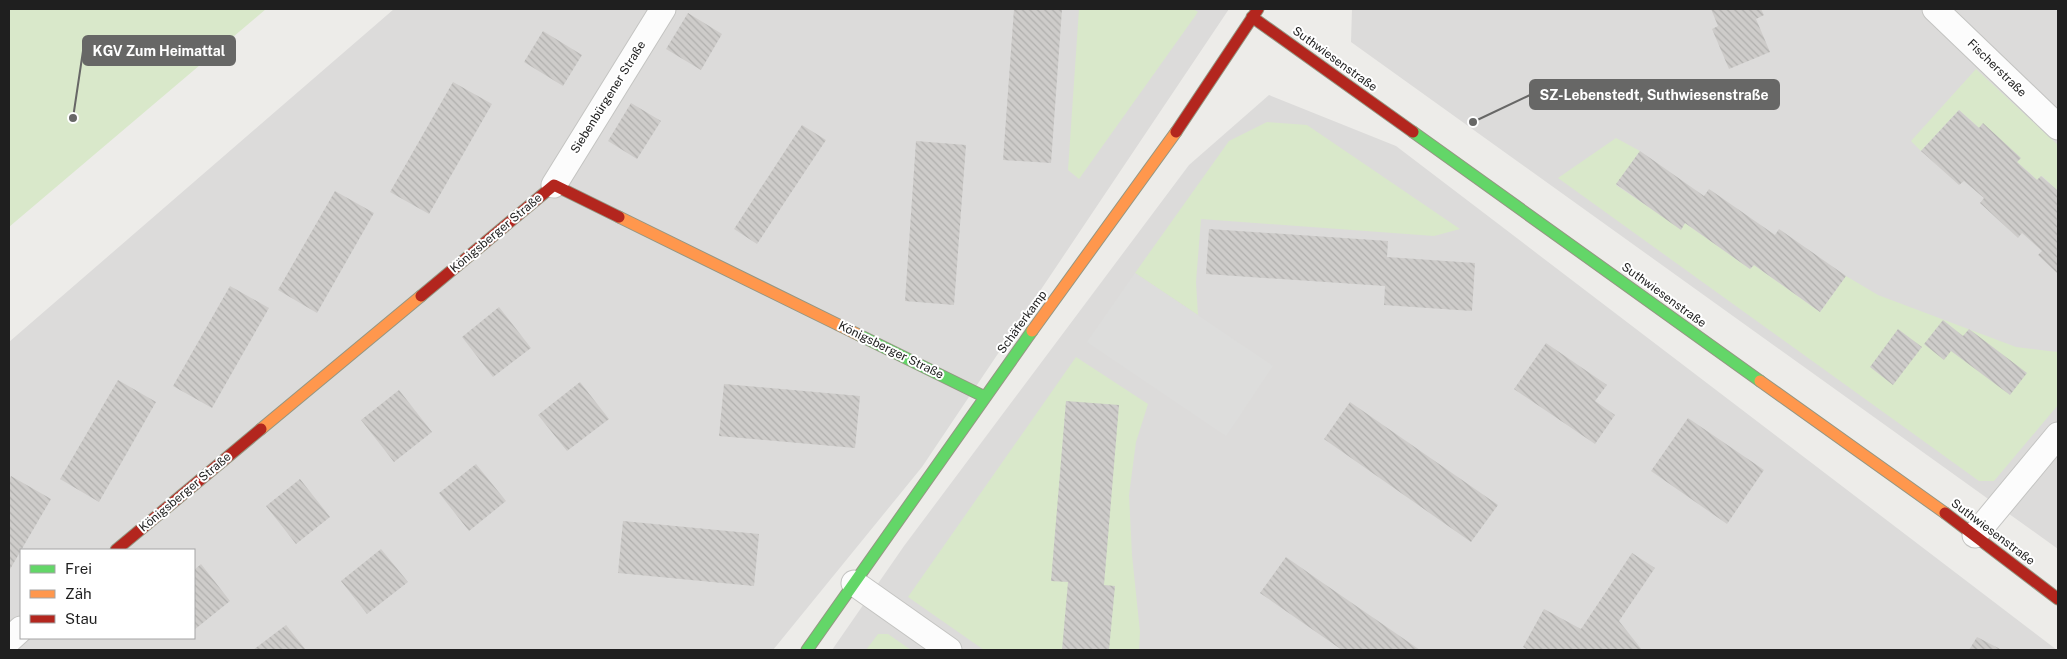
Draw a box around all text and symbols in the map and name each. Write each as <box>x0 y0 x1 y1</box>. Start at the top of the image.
street label: Suthwiesenstraße <box>1290 24 1380 94</box>
callout: KGV Zum Heimattal <box>83 36 235 65</box>
street label: Fischerstraße <box>1965 36 2030 100</box>
street label: Siebenbürgener Straße <box>568 38 649 156</box>
text: KGV Zum Heimattal <box>93 43 226 59</box>
callout: SZ-Lebenstedt, Suthwiesenstraße <box>1530 80 1779 109</box>
text: SZ-Lebenstedt, Suthwiesenstraße <box>1539 87 1769 103</box>
street label: Königsberger Straße <box>447 190 545 275</box>
street label: Suthwiesenstraße <box>1619 260 1709 330</box>
street label: Schäferkamp <box>994 288 1050 356</box>
street label: Königsberger Straße <box>836 318 946 382</box>
street label: Königsberger Straße <box>136 449 234 534</box>
street label: Suthwiesenstraße <box>1949 496 2038 568</box>
legend <box>20 549 195 639</box>
text: Frei <box>65 560 92 577</box>
text: Zäh <box>65 585 92 602</box>
text: Stau <box>65 610 98 627</box>

